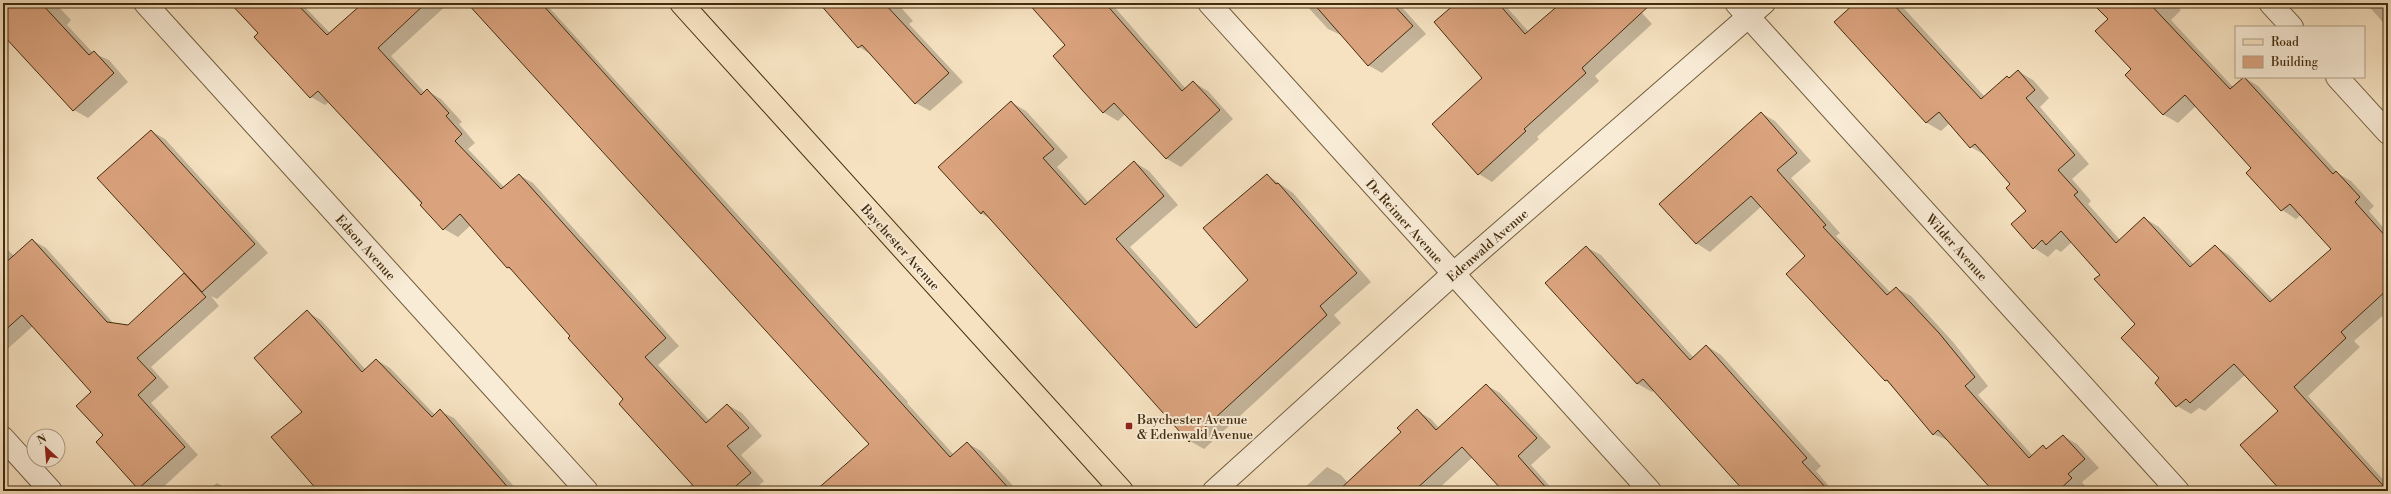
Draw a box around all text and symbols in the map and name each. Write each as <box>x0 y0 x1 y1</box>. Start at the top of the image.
legend <box>2235 26 2365 78</box>
text: Road <box>2271 35 2299 50</box>
text: Building <box>2270 55 2319 70</box>
street label: De Reimer Avenue <box>1362 176 1447 268</box>
street label: Baychester Avenue <box>857 201 943 294</box>
street label: Edenwald Avenue <box>1444 206 1532 286</box>
street label: Wilder Avenue <box>1921 210 1991 285</box>
street label: Edson Avenue <box>332 212 399 284</box>
place label: Baychester Avenue & Edenwald Avenue <box>1136 412 1254 443</box>
marker: Baychester Avenue & Edenwald Avenue <box>1124 421 1134 431</box>
north arrow <box>26 428 66 468</box>
text: N <box>35 432 49 448</box>

